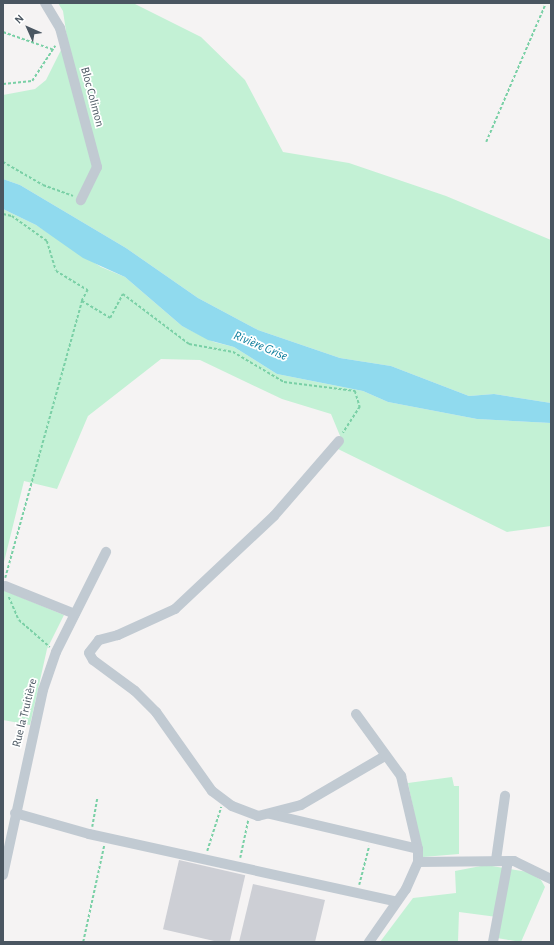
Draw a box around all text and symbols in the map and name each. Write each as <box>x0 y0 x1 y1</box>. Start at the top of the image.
north arrow <box>8 8 48 48</box>
text: N <box>13 13 26 26</box>
street label: Bloc Colimon <box>77 66 107 128</box>
water label: Rivière Grise <box>231 329 289 365</box>
street label: Rue la Truitière <box>10 677 40 749</box>

